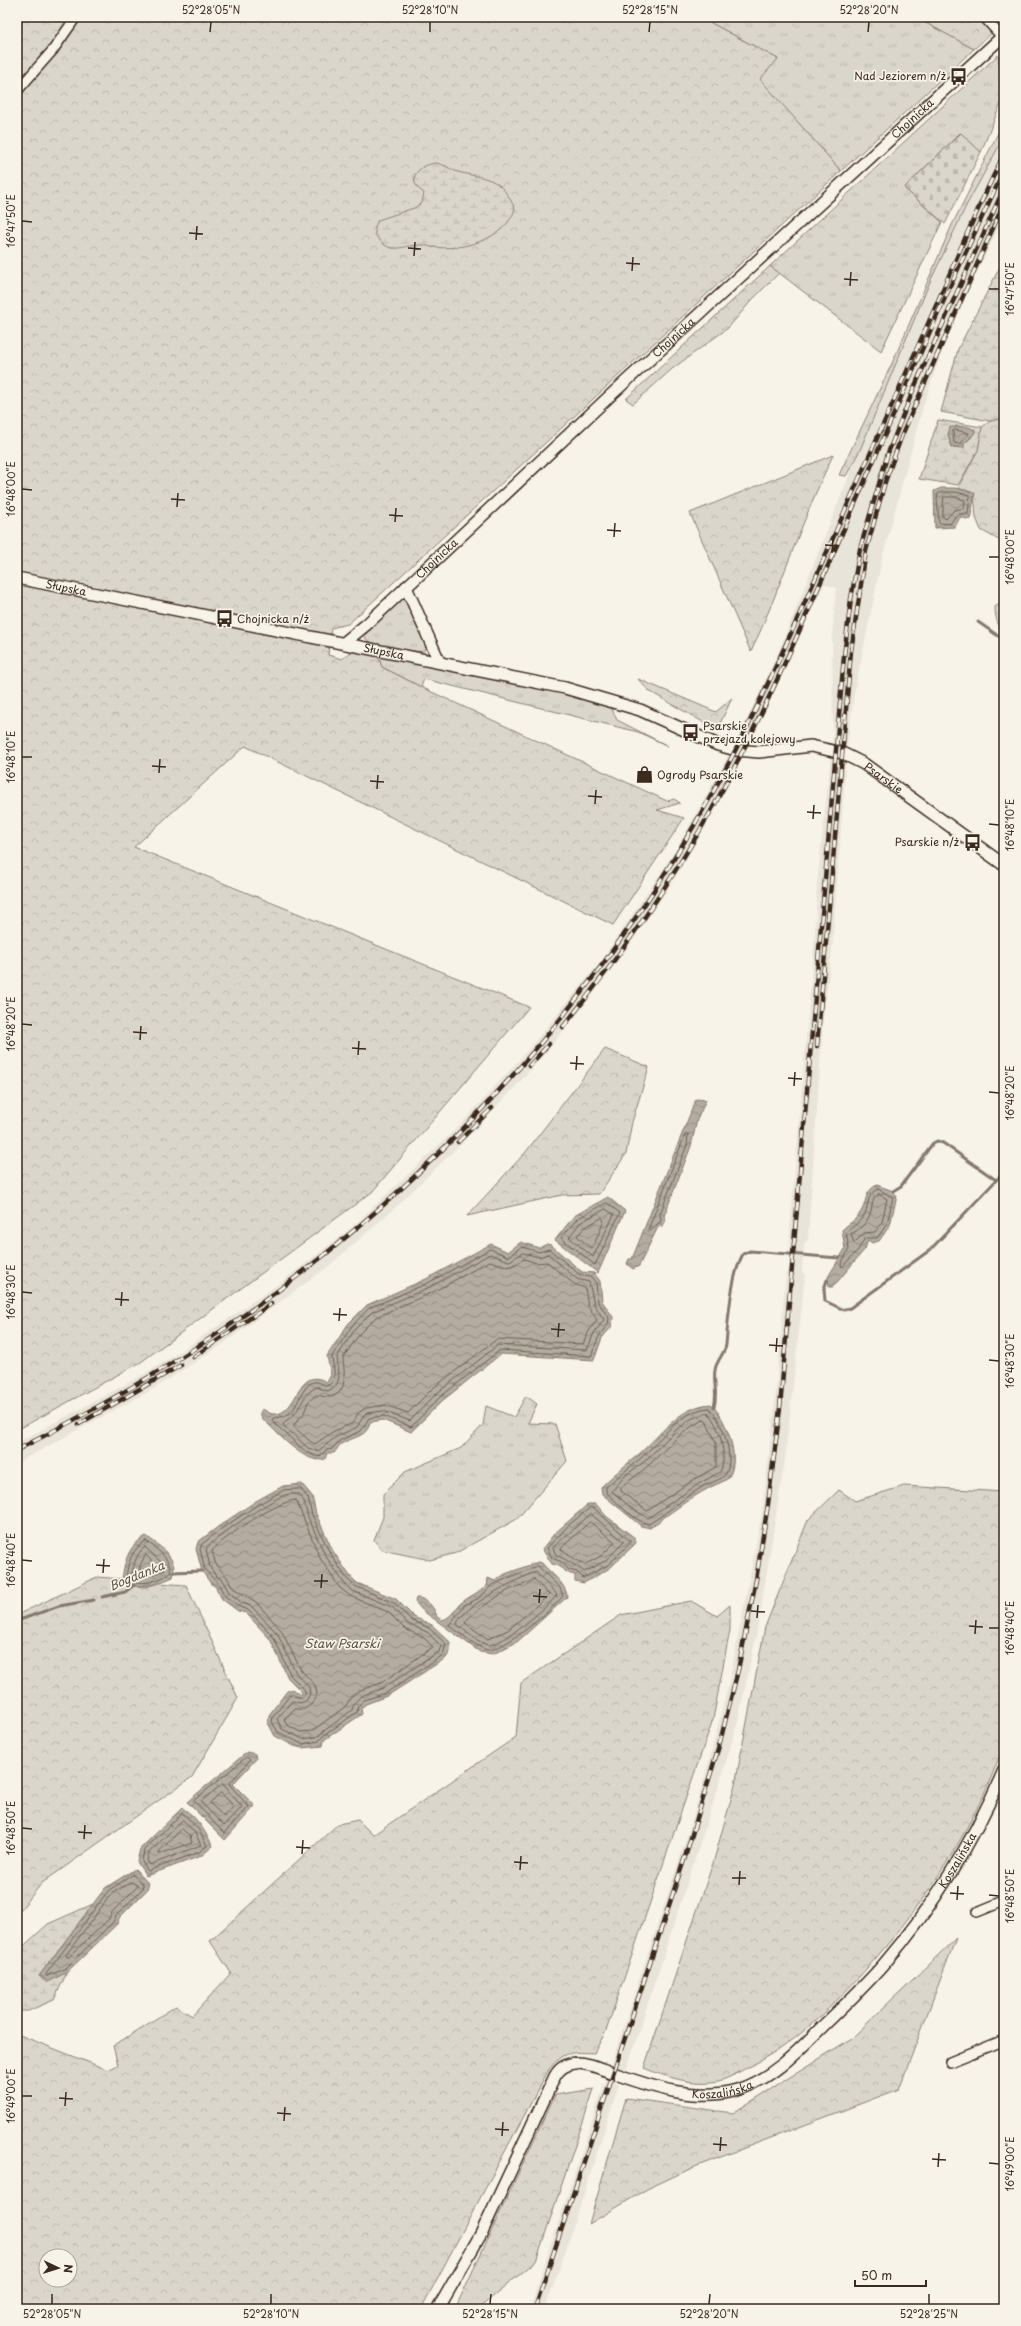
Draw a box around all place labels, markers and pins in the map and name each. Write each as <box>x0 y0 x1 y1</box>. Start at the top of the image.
bus stop icon: Nad Jeziorem n/ż <box>949 66 969 86</box>
place label: Nad Jeziorem n/ż <box>854 67 946 84</box>
bus stop icon: Chojnicka n/ż <box>214 609 234 629</box>
place label: Chojnicka n/ż <box>237 610 309 627</box>
place label: Psarskie przejazd kolejowy <box>703 717 795 747</box>
bus stop icon: Psarskie przejazd kolejowy <box>680 722 700 742</box>
shop icon: Ogrody Psarskie <box>634 765 654 785</box>
place label: Ogrody Psarskie <box>657 766 743 783</box>
bus stop icon: Psarskie n/ż <box>962 832 982 852</box>
place label: Psarskie n/ż <box>895 833 959 850</box>

